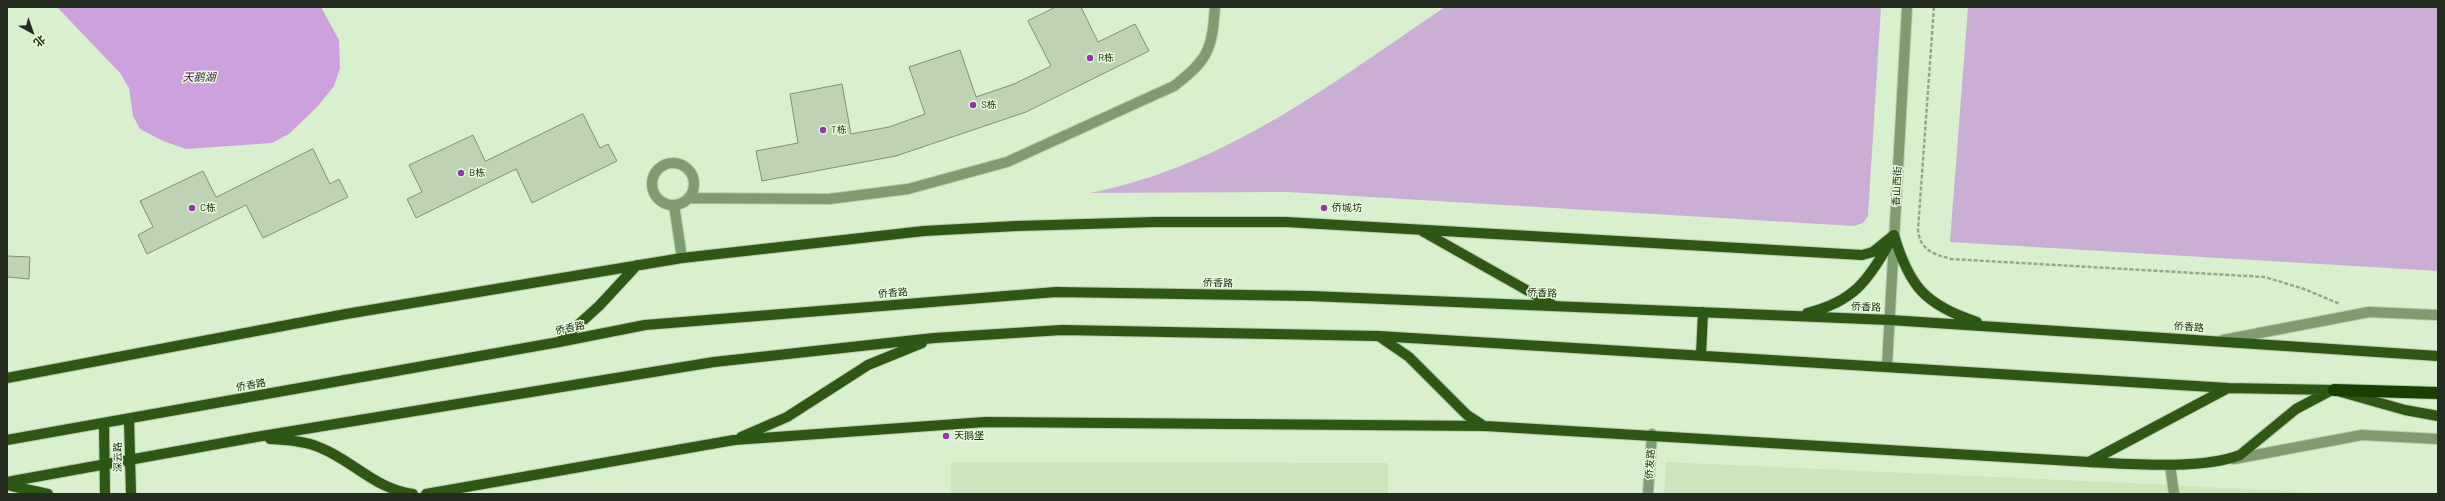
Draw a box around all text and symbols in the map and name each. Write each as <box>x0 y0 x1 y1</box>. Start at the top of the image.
north arrow <box>12 12 52 52</box>
text: 北 <box>32 33 48 50</box>
place label: R栋 <box>1098 52 1114 64</box>
marker: R栋 <box>1085 53 1095 63</box>
water label: 天鹅湖 <box>183 70 215 84</box>
place label: S栋 <box>981 99 997 111</box>
marker: S栋 <box>968 100 978 110</box>
place label: T栋 <box>831 124 847 136</box>
marker: T栋 <box>818 125 828 135</box>
street label: 香山西街 <box>1890 166 1904 206</box>
place label: B栋 <box>469 167 485 179</box>
marker: B栋 <box>456 168 466 178</box>
place label: C栋 <box>200 202 216 214</box>
place label: 侨城坊 <box>1332 202 1362 214</box>
marker: C栋 <box>187 203 197 213</box>
marker: 侨城坊 <box>1319 203 1329 213</box>
street label: 侨香路 <box>1203 277 1233 289</box>
street label: 侨香路 <box>878 286 908 300</box>
street label: 侨香路 <box>1527 286 1557 300</box>
street label: 侨香路 <box>1851 300 1881 314</box>
street label: 侨香路 <box>554 319 586 337</box>
street label: 侨香路 <box>2174 320 2204 334</box>
street label: 侨香路 <box>235 376 267 394</box>
place label: 天鹅堡 <box>954 430 984 442</box>
marker: 天鹅堡 <box>941 431 951 441</box>
street label: 深云路 <box>112 442 124 472</box>
street label: 侨发路 <box>1643 449 1657 479</box>

